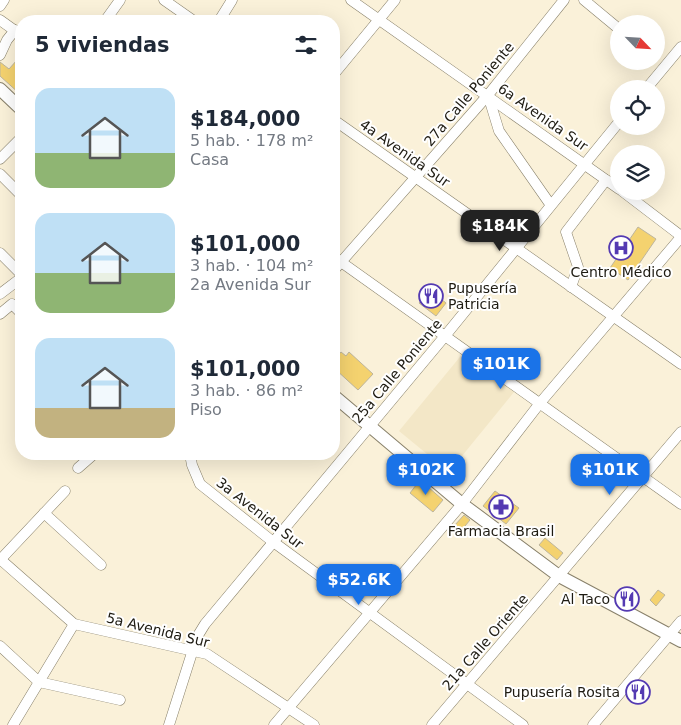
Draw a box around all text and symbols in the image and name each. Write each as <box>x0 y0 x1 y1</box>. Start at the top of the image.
north arrow <box>610 15 665 70</box>
map controls <box>610 15 665 200</box>
icon: filters <box>292 31 320 59</box>
text: 5 viviendas <box>35 33 170 57</box>
street label: 27a Calle Poniente <box>421 39 517 149</box>
street label: 6a Avenida Sur <box>495 80 591 154</box>
button: locate <box>610 80 665 135</box>
text: $184,000 <box>190 107 300 131</box>
icon: home <box>75 108 135 168</box>
street label: 4a Avenida Sur <box>357 116 453 190</box>
text: 5 hab. · 178 m² <box>190 131 313 150</box>
button: layers <box>610 145 665 200</box>
text: Casa <box>190 150 229 169</box>
pin: $184K <box>465 210 535 252</box>
text: $184K <box>472 216 528 235</box>
text: $101,000 <box>190 232 300 256</box>
icon: home <box>75 233 135 293</box>
hospital icon: Centro Médico <box>608 235 634 261</box>
text: 3 hab. · 104 m² <box>190 256 313 275</box>
place label: Centro Médico <box>571 264 671 280</box>
text: 2a Avenida Sur <box>190 275 311 294</box>
place label: Pupusería Patricia <box>448 280 517 312</box>
restaurant icon: Pupusería Patricia <box>418 283 444 309</box>
street label: 25a Calle Poniente <box>349 316 445 426</box>
pin: $101K <box>466 348 536 390</box>
text: $101K <box>473 354 529 373</box>
text: $101,000 <box>190 357 300 381</box>
icon: home <box>75 358 135 418</box>
text: 3 hab. · 86 m² <box>190 381 303 400</box>
text: Piso <box>190 400 222 419</box>
pin: $102K <box>391 454 461 496</box>
pin: $101K <box>575 454 645 496</box>
text: $102K <box>398 460 454 479</box>
text: $101K <box>582 460 638 479</box>
street label: 3a Avenida Sur <box>213 474 307 552</box>
pharmacy icon: Farmacia Brasil <box>488 494 514 520</box>
place label: Farmacia Brasil <box>448 523 554 539</box>
pin: $52.6K <box>318 564 400 606</box>
text: $52.6K <box>327 570 391 589</box>
restaurant icon: Al Taco <box>614 586 640 612</box>
street label: 21a Calle Oriente <box>439 591 531 693</box>
place label: Al Taco <box>561 591 610 607</box>
street label: 5a Avenida Sur <box>105 609 211 651</box>
restaurant icon: Pupusería Rosita <box>625 679 651 705</box>
place label: Pupusería Rosita <box>504 684 620 700</box>

